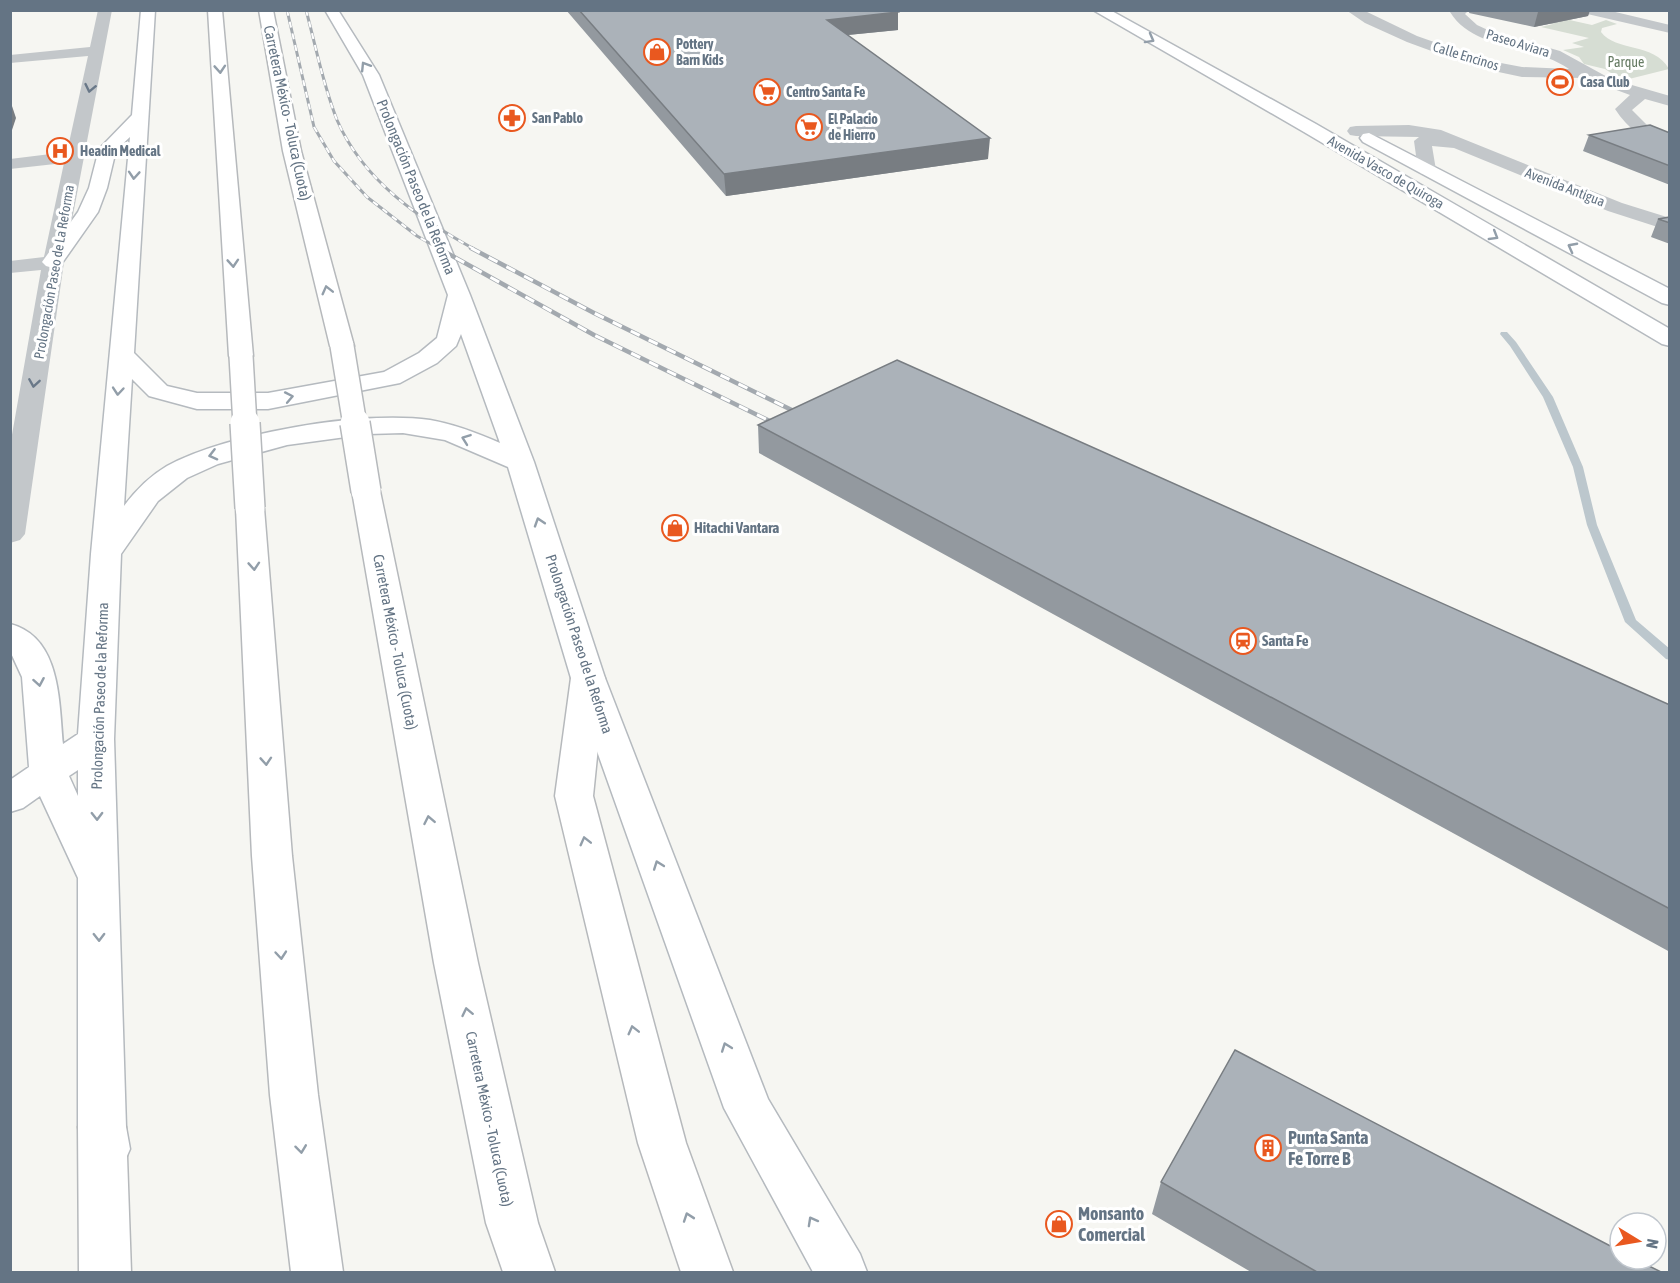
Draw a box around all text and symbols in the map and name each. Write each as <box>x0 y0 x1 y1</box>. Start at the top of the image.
street label: Carretera México - Toluca (Cuota) <box>261 24 314 202</box>
street label: Paseo Aviara <box>1484 26 1552 60</box>
one-way arrow <box>1144 32 1155 43</box>
place label: Pottery Barn Kids <box>676 36 724 68</box>
shop icon: Pottery Barn Kids <box>642 37 672 67</box>
street label: Calle Encinos <box>1431 38 1501 74</box>
park label: Parque <box>1608 54 1644 70</box>
one-way arrow <box>361 62 373 72</box>
one-way arrow <box>213 64 226 73</box>
sports icon: Casa Club <box>1545 67 1575 97</box>
place label: Casa Club <box>1580 74 1630 90</box>
supermarket icon: Centro Santa Fe <box>752 77 782 107</box>
one-way arrow <box>84 83 97 93</box>
place label: Centro Santa Fe <box>786 84 865 100</box>
street label: Prolongación Paseo de la Reforma <box>373 97 459 277</box>
pharmacy icon: San Pablo <box>497 103 527 133</box>
place label: San Pablo <box>532 110 583 126</box>
place label: El Palacio de Hierro <box>828 111 878 143</box>
supermarket icon: El Palacio de Hierro <box>794 112 824 142</box>
street label: Avenida Vasco de Quiroga <box>1325 132 1447 212</box>
hospital icon: Headin Medical <box>45 136 75 166</box>
place label: Headin Medical <box>80 143 161 159</box>
street label: Avenida Antigua <box>1523 164 1607 210</box>
one-way arrow <box>128 171 141 180</box>
street label: Prolongación Paseo de La Reforma <box>31 184 77 360</box>
one-way arrow <box>1488 228 1498 240</box>
one-way arrow <box>1568 243 1578 254</box>
one-way arrow <box>227 259 240 268</box>
one-way arrow <box>322 285 335 295</box>
one-way arrow <box>28 378 40 388</box>
one-way arrow <box>112 386 125 395</box>
one-way arrow <box>283 391 293 404</box>
one-way arrow <box>462 433 472 446</box>
one-way arrow <box>209 448 219 461</box>
shop icon: Hitachi Vantara <box>660 513 690 543</box>
one-way arrow <box>533 517 546 528</box>
place label: Hitachi Vantara <box>694 519 779 536</box>
street label: Prolongación Paseo de la Reforma <box>542 552 617 736</box>
street label: Carretera México - Toluca (Cuota) <box>370 553 421 731</box>
one-way arrow <box>247 562 260 571</box>
street label: Prolongación Paseo de la Reforma <box>88 602 111 790</box>
station icon: Santa Fe <box>1228 626 1258 656</box>
place label: Santa Fe <box>1262 632 1309 649</box>
one-way arrow <box>32 677 45 687</box>
one-way arrow <box>259 756 272 765</box>
one-way arrow <box>91 812 103 821</box>
one-way arrow <box>423 816 436 826</box>
one-way arrow <box>580 837 593 847</box>
one-way arrow <box>652 860 665 870</box>
one-way arrow <box>93 932 105 941</box>
one-way arrow <box>274 951 287 960</box>
one-way arrow <box>461 1007 474 1017</box>
one-way arrow <box>628 1026 641 1036</box>
street label: Carretera México - Toluca (Cuota) <box>463 1030 516 1208</box>
one-way arrow <box>720 1042 733 1053</box>
place label: Punta Santa Fe Torre B <box>1288 1127 1368 1169</box>
building icon: Punta Santa Fe Torre B <box>1253 1133 1283 1163</box>
one-way arrow <box>295 1144 307 1154</box>
place label: Monsanto Comercial <box>1078 1203 1145 1245</box>
shop icon: Monsanto Comercial <box>1044 1209 1074 1239</box>
north arrow <box>1608 1211 1668 1271</box>
one-way arrow <box>682 1212 695 1223</box>
one-way arrow <box>808 1217 819 1228</box>
text: N <box>1643 1238 1662 1250</box>

